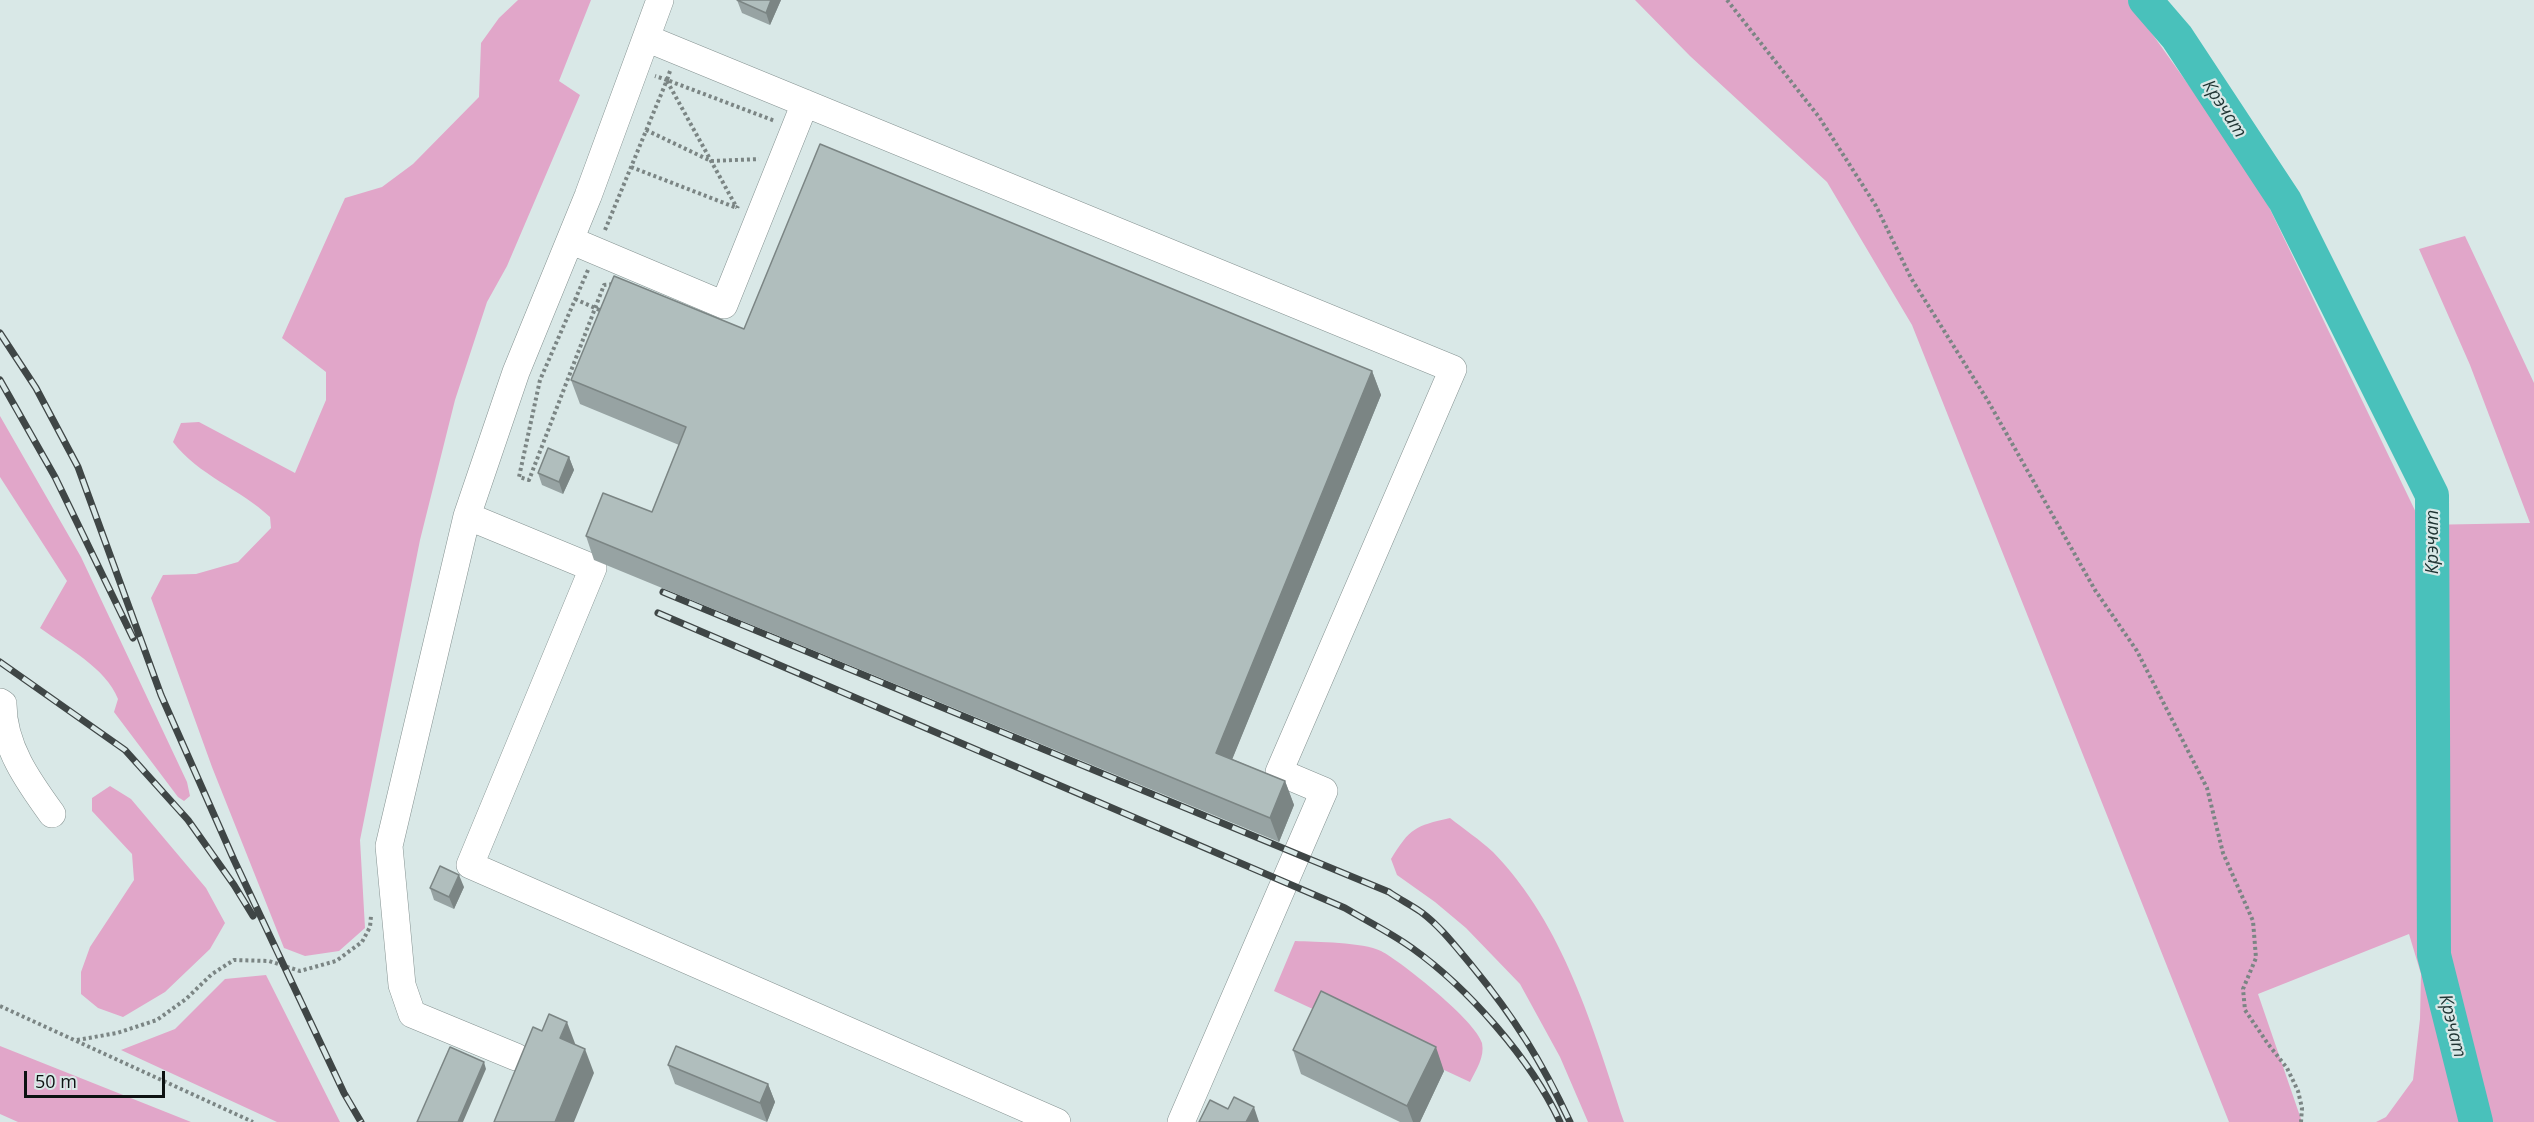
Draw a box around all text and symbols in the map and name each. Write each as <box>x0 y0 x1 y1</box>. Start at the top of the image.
water label: Крэчат <box>2197 76 2251 142</box>
water label: Крэчат <box>2422 510 2444 574</box>
water label: Крэчат <box>2434 992 2470 1060</box>
scale bar <box>27 1059 168 1097</box>
text: 50 m <box>35 1069 77 1093</box>

